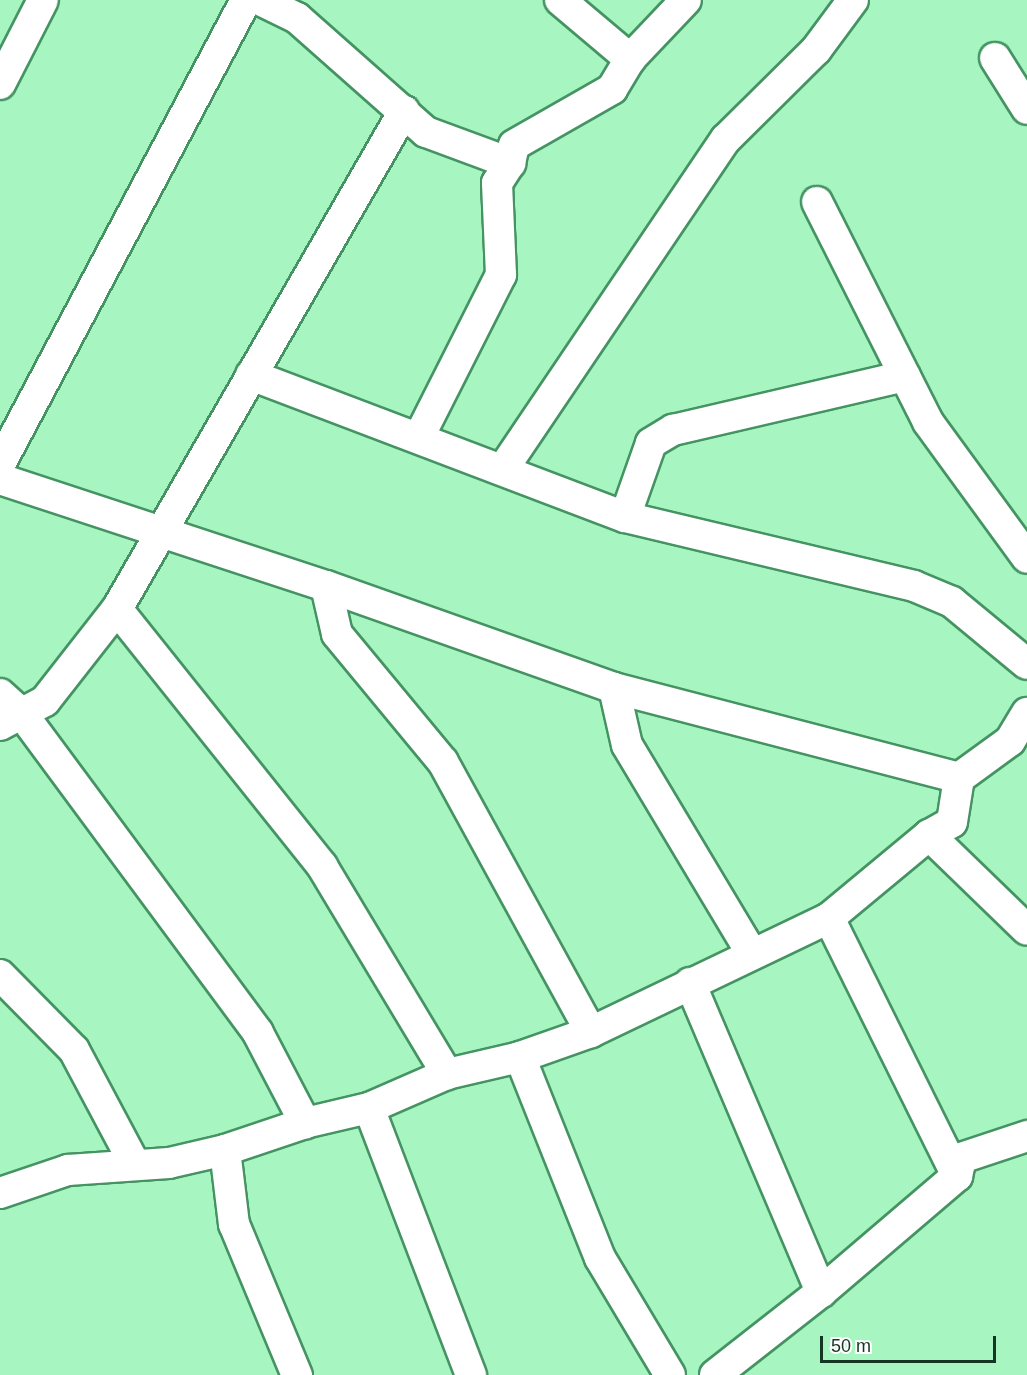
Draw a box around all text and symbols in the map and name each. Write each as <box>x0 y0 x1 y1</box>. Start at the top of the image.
scale bar <box>823 1324 998 1362</box>
text: 50 m <box>831 1336 871 1356</box>

